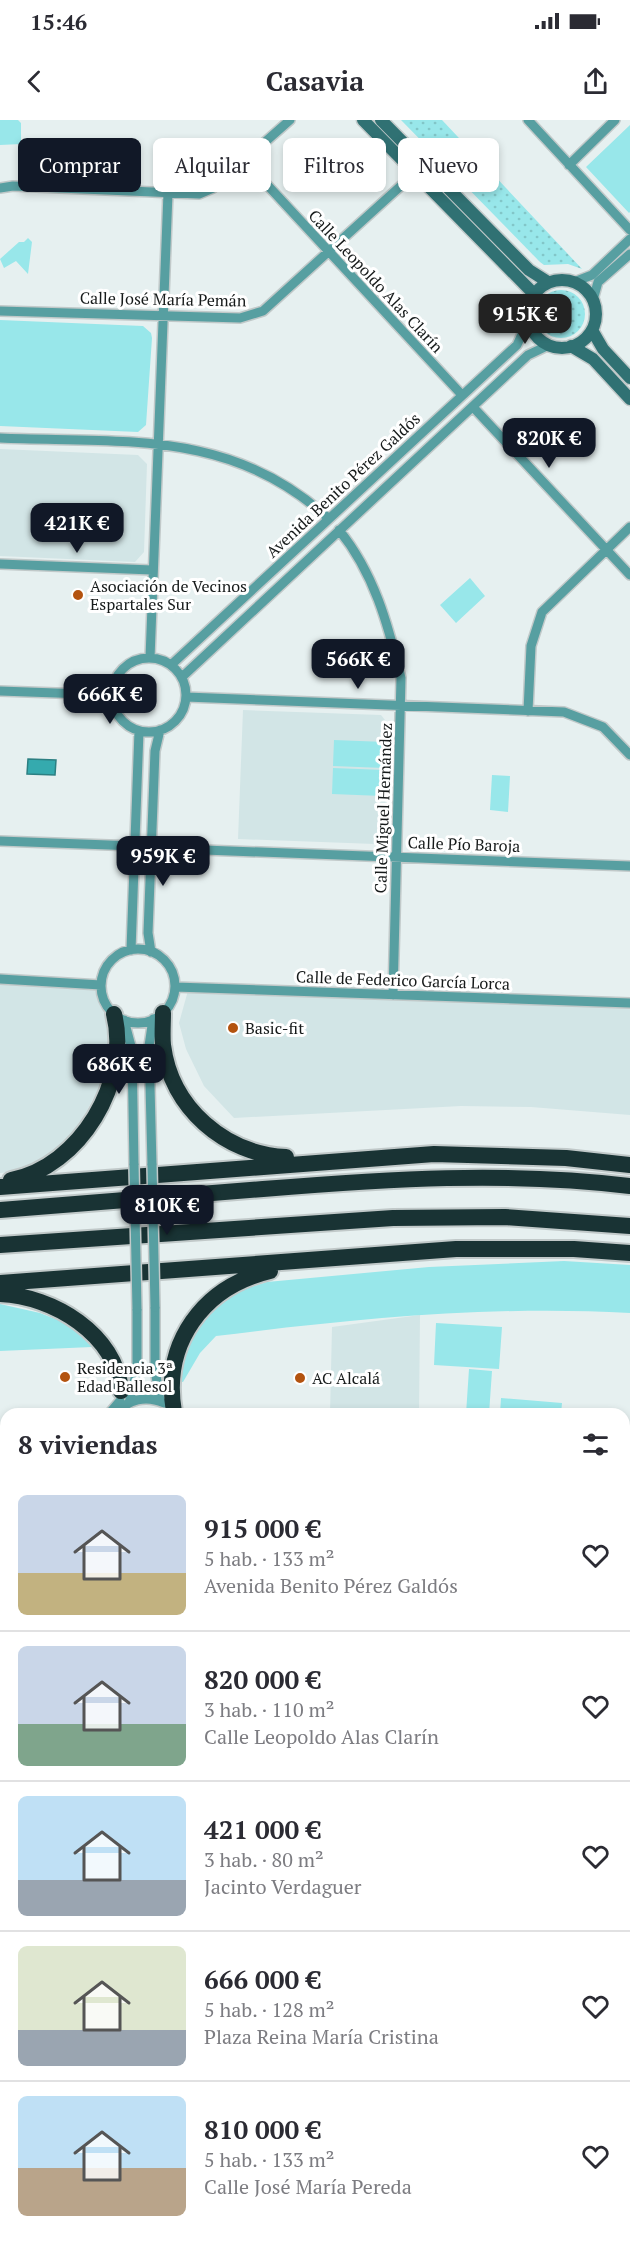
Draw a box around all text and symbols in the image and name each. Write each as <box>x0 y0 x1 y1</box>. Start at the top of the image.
text: 15:46 <box>30 7 87 36</box>
text: Casavia <box>266 63 364 99</box>
icon: back <box>18 65 51 98</box>
icon: share <box>579 65 612 98</box>
chip: Comprar <box>18 138 141 192</box>
chip: Alquilar <box>153 138 271 192</box>
chip: Filtros <box>283 138 386 192</box>
chip: Nuevo <box>398 138 499 192</box>
street label: Calle Leopoldo Alas Clarín <box>304 205 448 358</box>
street label: Calle José María Pemán <box>80 287 247 311</box>
pin: 915K € <box>476 294 574 345</box>
text: 915K € <box>493 300 557 327</box>
street label: Avenida Benito Pérez Galdós <box>261 408 425 562</box>
pin: 820K € <box>500 418 598 469</box>
text: 820K € <box>517 424 581 451</box>
pin: 421K € <box>28 503 126 554</box>
text: 421K € <box>45 509 109 536</box>
place label: Asociación de Vecinos Espartales Sur <box>90 575 247 615</box>
marker: Asociación de Vecinos Espartales Sur <box>71 588 85 602</box>
pin: 566K € <box>309 639 407 690</box>
text: 566K € <box>326 645 390 672</box>
pin: 666K € <box>61 674 159 725</box>
text: 666K € <box>78 680 142 707</box>
street label: Calle Miguel Hernández <box>369 722 397 894</box>
street label: Calle Pío Baroja <box>407 831 521 857</box>
pin: 959K € <box>114 836 212 887</box>
text: 959K € <box>131 842 195 869</box>
street label: Calle de Federico García Lorca <box>296 965 510 995</box>
place label: Basic-fit <box>245 1017 304 1039</box>
marker: Basic-fit <box>226 1021 240 1035</box>
pin: 686K € <box>70 1044 168 1095</box>
text: 686K € <box>87 1050 151 1077</box>
pin: 810K € <box>118 1185 216 1236</box>
text: 810K € <box>135 1191 199 1218</box>
place label: Residencia 3ª Edad Ballesol <box>77 1357 173 1397</box>
place label: AC Alcalá <box>312 1367 380 1389</box>
marker: Residencia 3ª Edad Ballesol <box>58 1370 72 1384</box>
marker: AC Alcalá <box>293 1371 307 1385</box>
text: 8 viviendas <box>18 1427 158 1461</box>
icon: filters <box>579 1428 612 1461</box>
text: 915 000 € <box>204 1511 321 1545</box>
icon: home <box>66 1519 138 1591</box>
icon: heart <box>579 1539 612 1572</box>
text: 5 hab. · 133 m² <box>204 1545 334 1572</box>
text: Avenida Benito Pérez Galdós <box>204 1572 458 1599</box>
text: 820 000 € <box>204 1662 321 1696</box>
icon: home <box>66 1670 138 1742</box>
icon: heart <box>579 1690 612 1723</box>
text: 3 hab. · 110 m² <box>204 1696 334 1723</box>
text: Calle Leopoldo Alas Clarín <box>204 1723 439 1750</box>
text: 421 000 € <box>204 1812 321 1846</box>
icon: home <box>66 1820 138 1892</box>
icon: heart <box>579 1840 612 1873</box>
text: 3 hab. · 80 m² <box>204 1846 324 1873</box>
text: Jacinto Verdaguer <box>204 1873 361 1900</box>
text: 666 000 € <box>204 1962 321 1996</box>
icon: home <box>66 1970 138 2042</box>
icon: heart <box>579 1990 612 2023</box>
text: 5 hab. · 128 m² <box>204 1996 334 2023</box>
text: Plaza Reina María Cristina <box>204 2023 439 2050</box>
text: 810 000 € <box>204 2112 321 2146</box>
icon: home <box>66 2120 138 2192</box>
icon: heart <box>579 2140 612 2173</box>
text: 5 hab. · 133 m² <box>204 2146 334 2173</box>
text: Calle José María Pereda <box>204 2173 412 2200</box>

